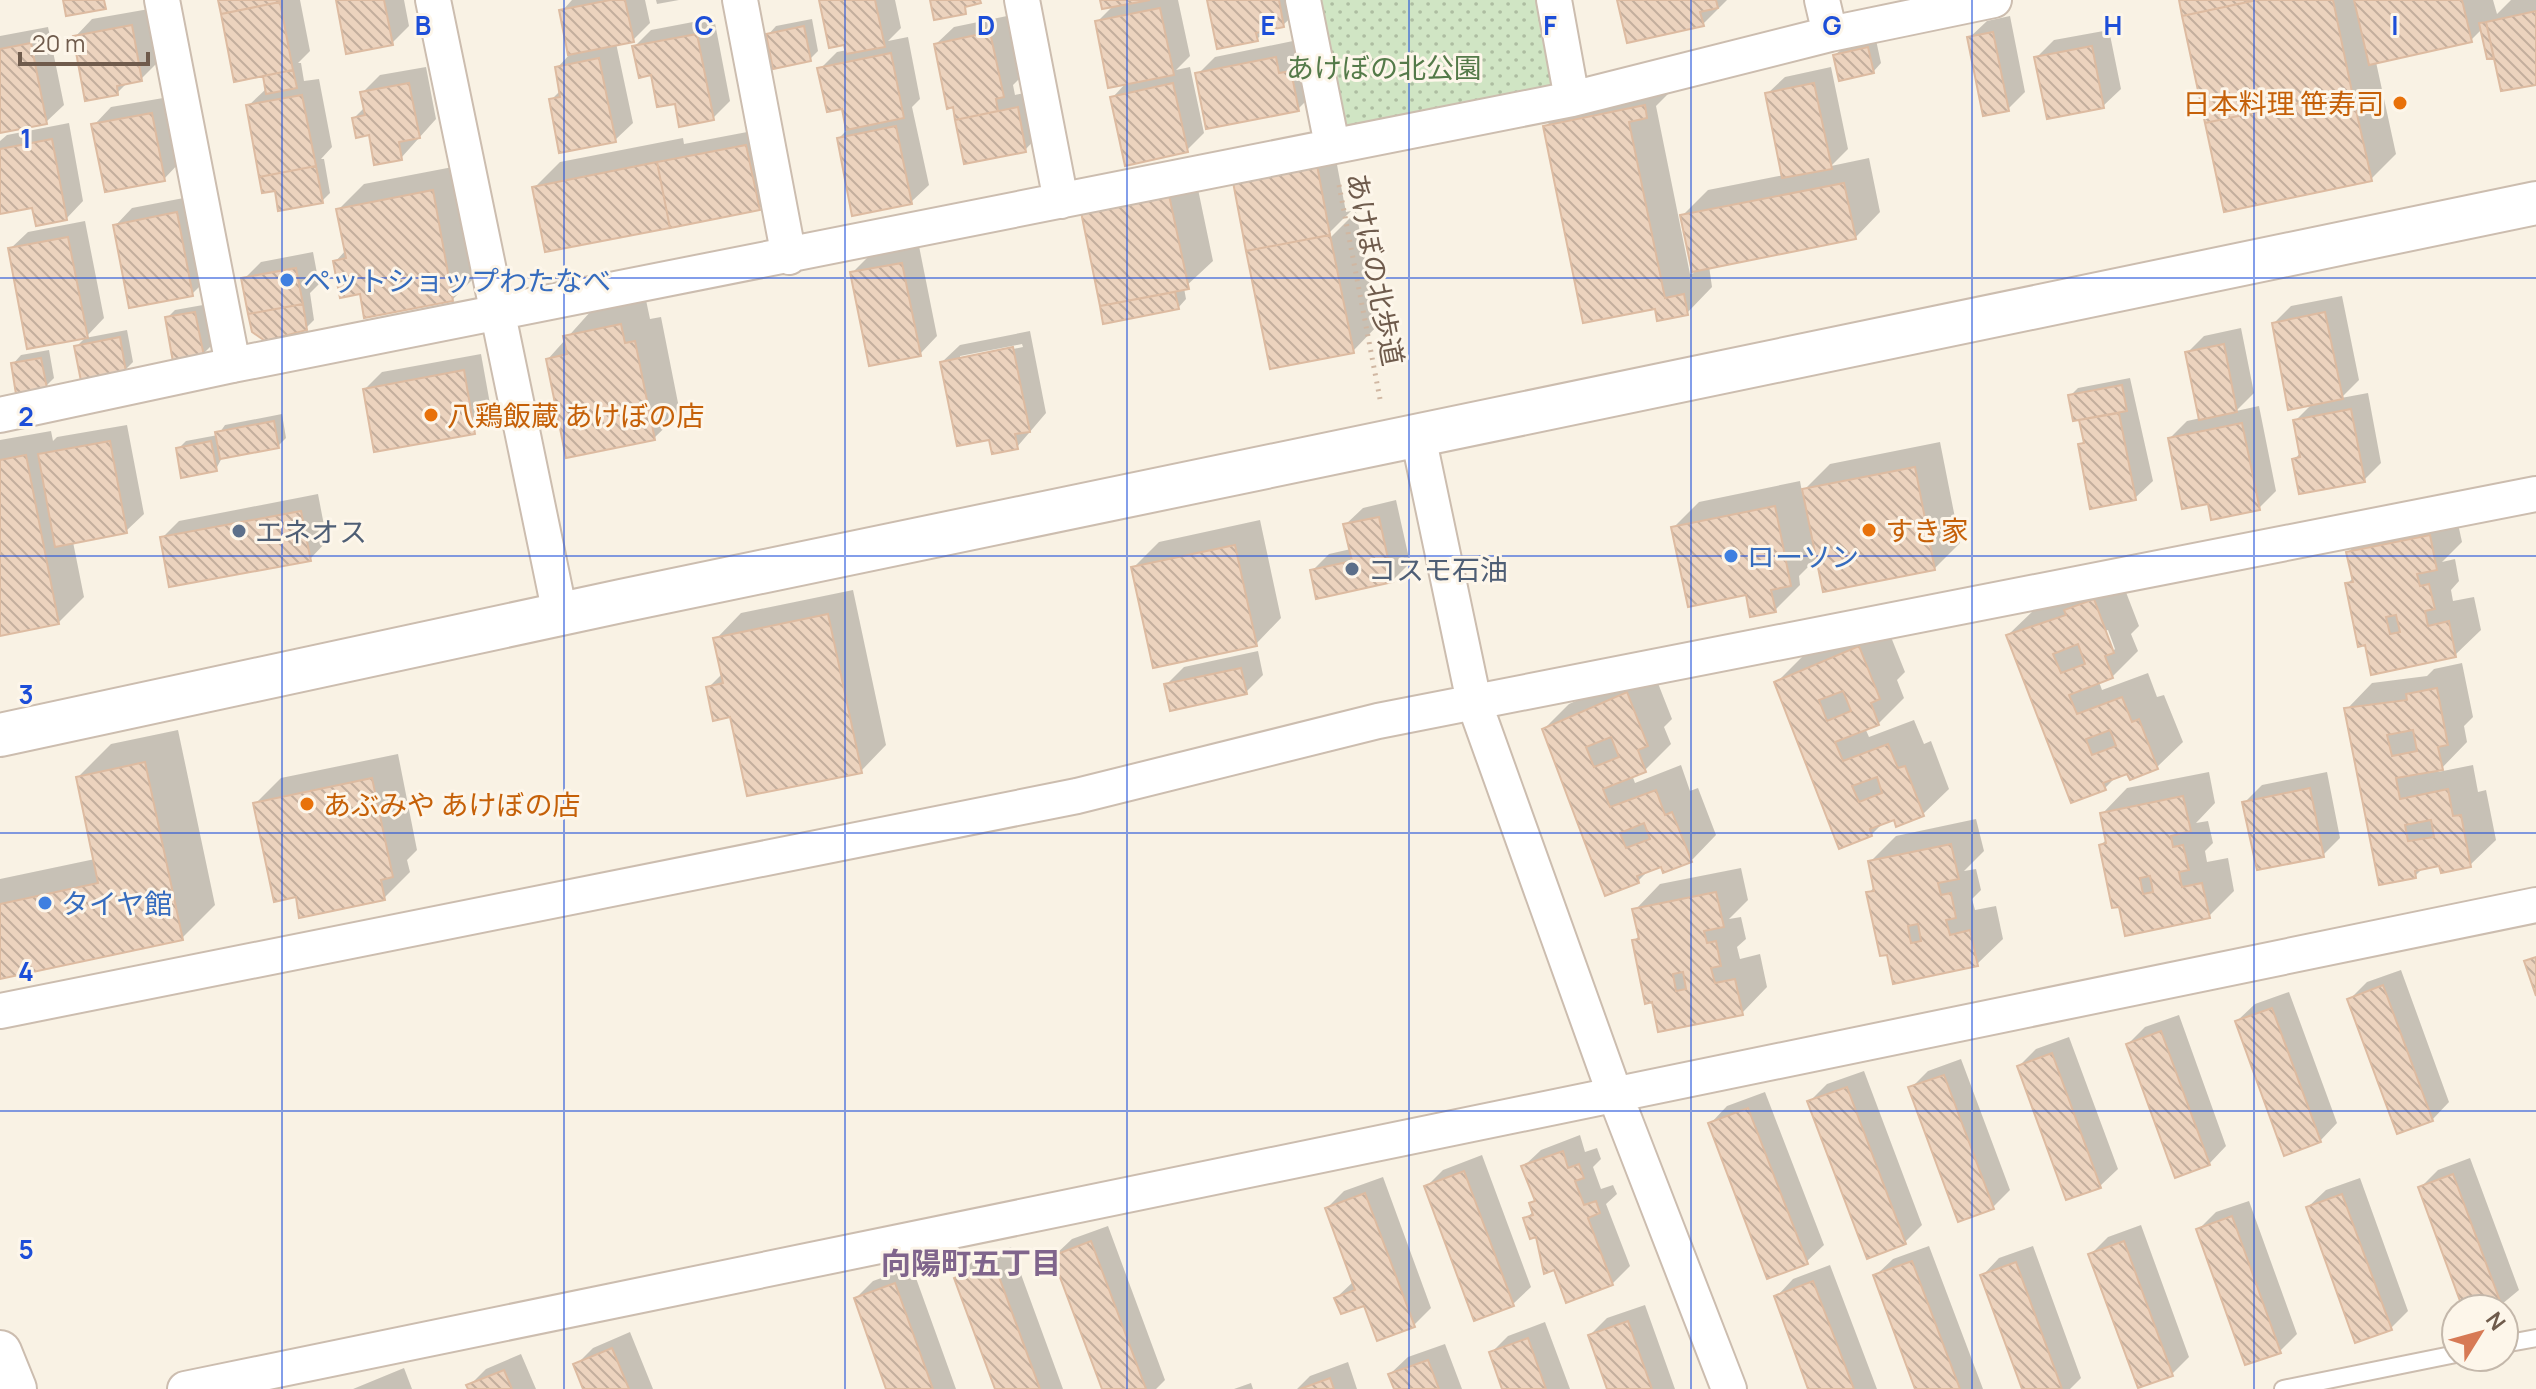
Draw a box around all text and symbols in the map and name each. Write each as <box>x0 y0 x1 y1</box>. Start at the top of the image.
text: B <box>415 7 431 43</box>
text: C <box>694 7 714 43</box>
text: D <box>977 7 995 43</box>
text: E <box>1260 7 1276 43</box>
text: F <box>1543 7 1557 43</box>
text: G <box>1822 7 1842 43</box>
text: H <box>2104 7 2122 43</box>
text: I <box>2391 7 2399 43</box>
scale bar <box>20 16 148 66</box>
text: 20 m <box>32 26 85 59</box>
park label: あけぼの北公園 <box>1286 48 1482 86</box>
place label: 日本料理 笹寿司 <box>2182 84 2384 122</box>
marker: 日本料理 笹寿司 <box>2391 94 2409 112</box>
text: 1 <box>20 120 32 156</box>
street label: あけぼの北歩道 <box>1339 169 1413 369</box>
place label: ペットショップわたなべ <box>303 261 611 299</box>
marker: ペットショップわたなべ <box>278 271 296 289</box>
place label: 八鶏飯蔵 あけぼの店 <box>447 396 705 434</box>
text: 2 <box>18 398 34 434</box>
marker: 八鶏飯蔵 あけぼの店 <box>422 406 440 424</box>
place label: すき家 <box>1885 511 1969 549</box>
place label: エネオス <box>255 512 367 550</box>
marker: すき家 <box>1860 521 1878 539</box>
marker: エネオス <box>230 522 248 540</box>
place label: ローソン <box>1747 537 1859 575</box>
marker: ローソン <box>1722 547 1740 565</box>
place label: コスモ石油 <box>1368 550 1508 588</box>
marker: コスモ石油 <box>1343 560 1361 578</box>
text: 3 <box>18 676 34 712</box>
place label: あぶみや あけぼの店 <box>323 785 581 823</box>
marker: あぶみや あけぼの店 <box>298 795 316 813</box>
place label: タイヤ館 <box>61 884 172 922</box>
marker: タイヤ館 <box>36 894 54 912</box>
text: 4 <box>18 953 34 989</box>
text: 5 <box>18 1231 34 1267</box>
district label: 向陽町五丁目 <box>881 1242 1061 1283</box>
north arrow <box>2440 1293 2520 1373</box>
text: N <box>2479 1306 2513 1336</box>

